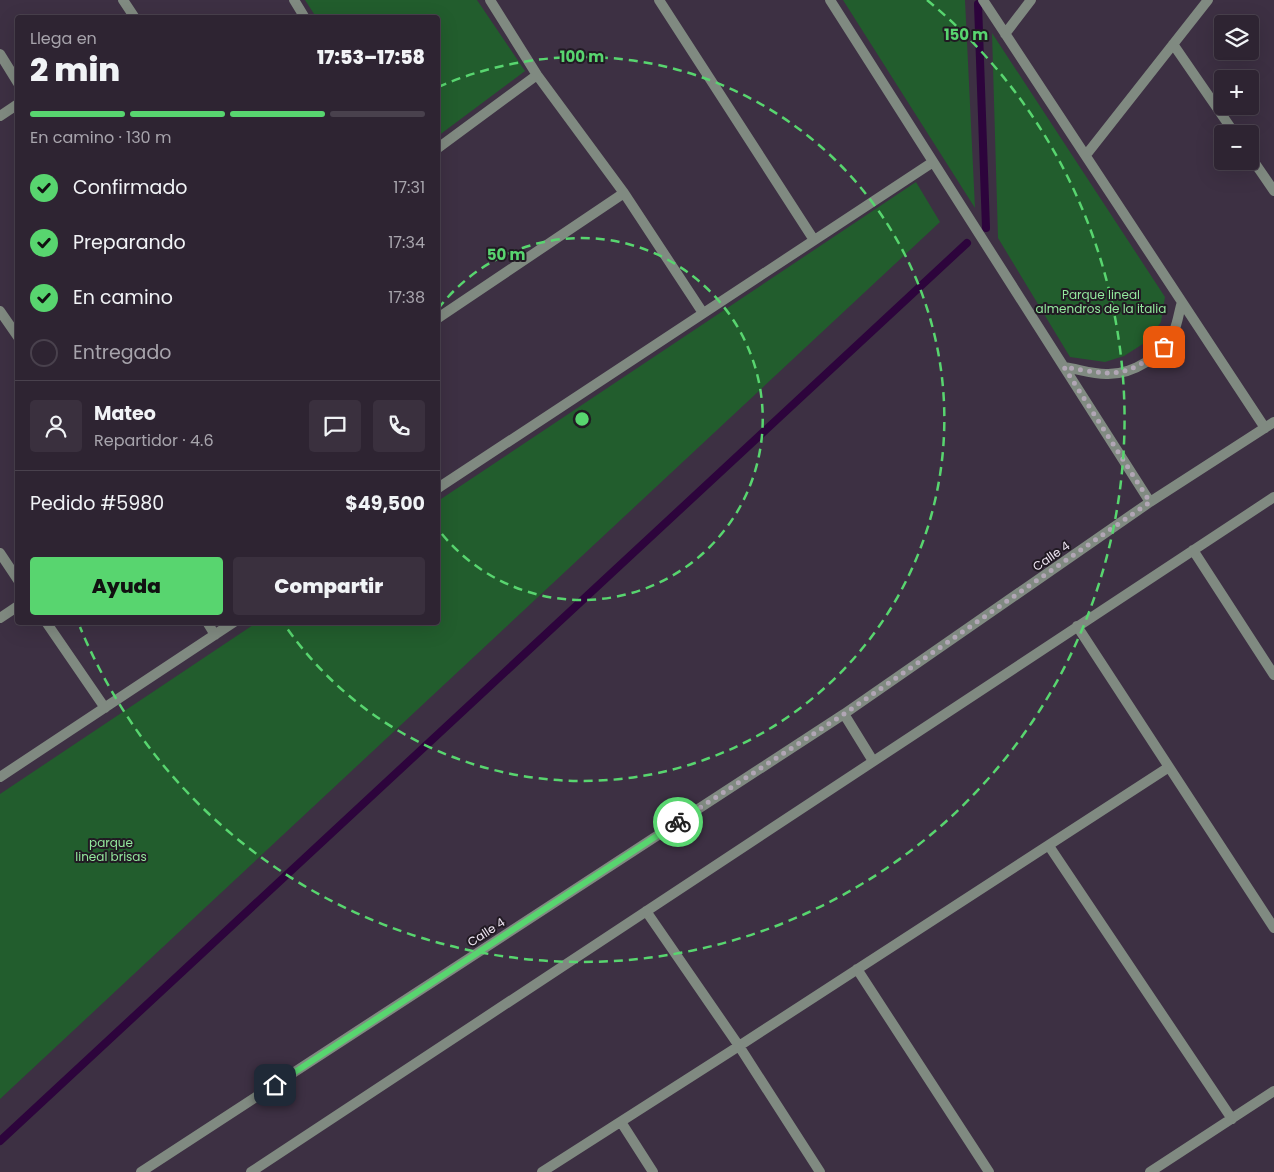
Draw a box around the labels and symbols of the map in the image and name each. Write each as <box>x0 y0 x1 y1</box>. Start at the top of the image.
text: 150 m <box>944 24 988 45</box>
text: 100 m <box>560 46 604 67</box>
text: 50 m <box>487 244 525 265</box>
park label: Parque lineal almendros de la italia <box>1036 286 1166 317</box>
pin <box>1143 326 1185 368</box>
centre of rings <box>573 410 591 428</box>
street label: Calle 4 <box>1029 537 1073 575</box>
courier <box>653 797 703 847</box>
park label: parque lineal brisas <box>75 834 147 865</box>
street label: Calle 4 <box>464 913 508 950</box>
pin <box>254 1064 296 1106</box>

